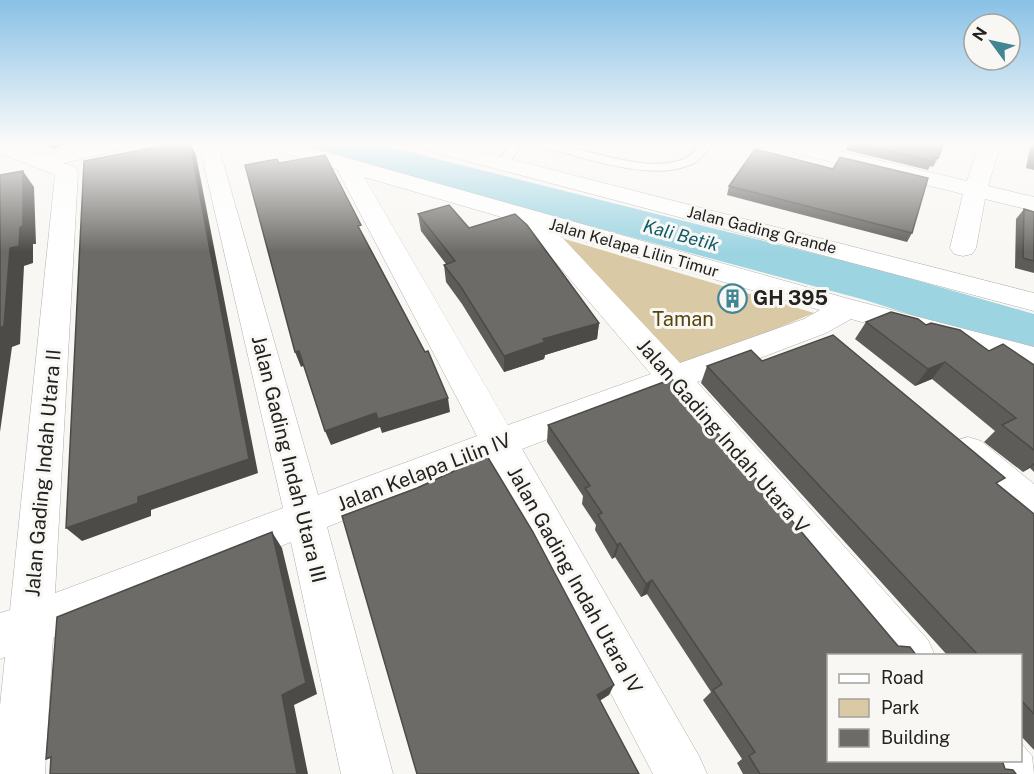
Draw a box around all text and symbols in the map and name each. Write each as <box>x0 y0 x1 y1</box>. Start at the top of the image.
north arrow <box>962 12 1022 72</box>
text: N <box>968 24 991 45</box>
street label: Jalan Gading Grande <box>685 202 839 258</box>
street label: Jalan Kelapa Lilin Timur <box>547 215 721 281</box>
water label: Kali Betik <box>641 215 721 255</box>
building icon: GH 395 <box>716 282 748 314</box>
place label: GH 395 <box>753 286 828 310</box>
park label: Taman <box>652 307 714 331</box>
street label: Jalan Gading Indah Utara III <box>247 333 331 585</box>
street label: Jalan Gading Indah Utara V <box>632 334 814 538</box>
street label: Jalan Gading Indah Utara II <box>20 348 66 598</box>
street label: Jalan Kelapa Lilin IV <box>334 428 514 516</box>
street label: Jalan Gading Indah Utara IV <box>502 462 648 698</box>
legend <box>827 654 1022 762</box>
text: Road <box>881 667 924 688</box>
text: Park <box>881 697 919 718</box>
text: Building <box>881 727 950 748</box>

